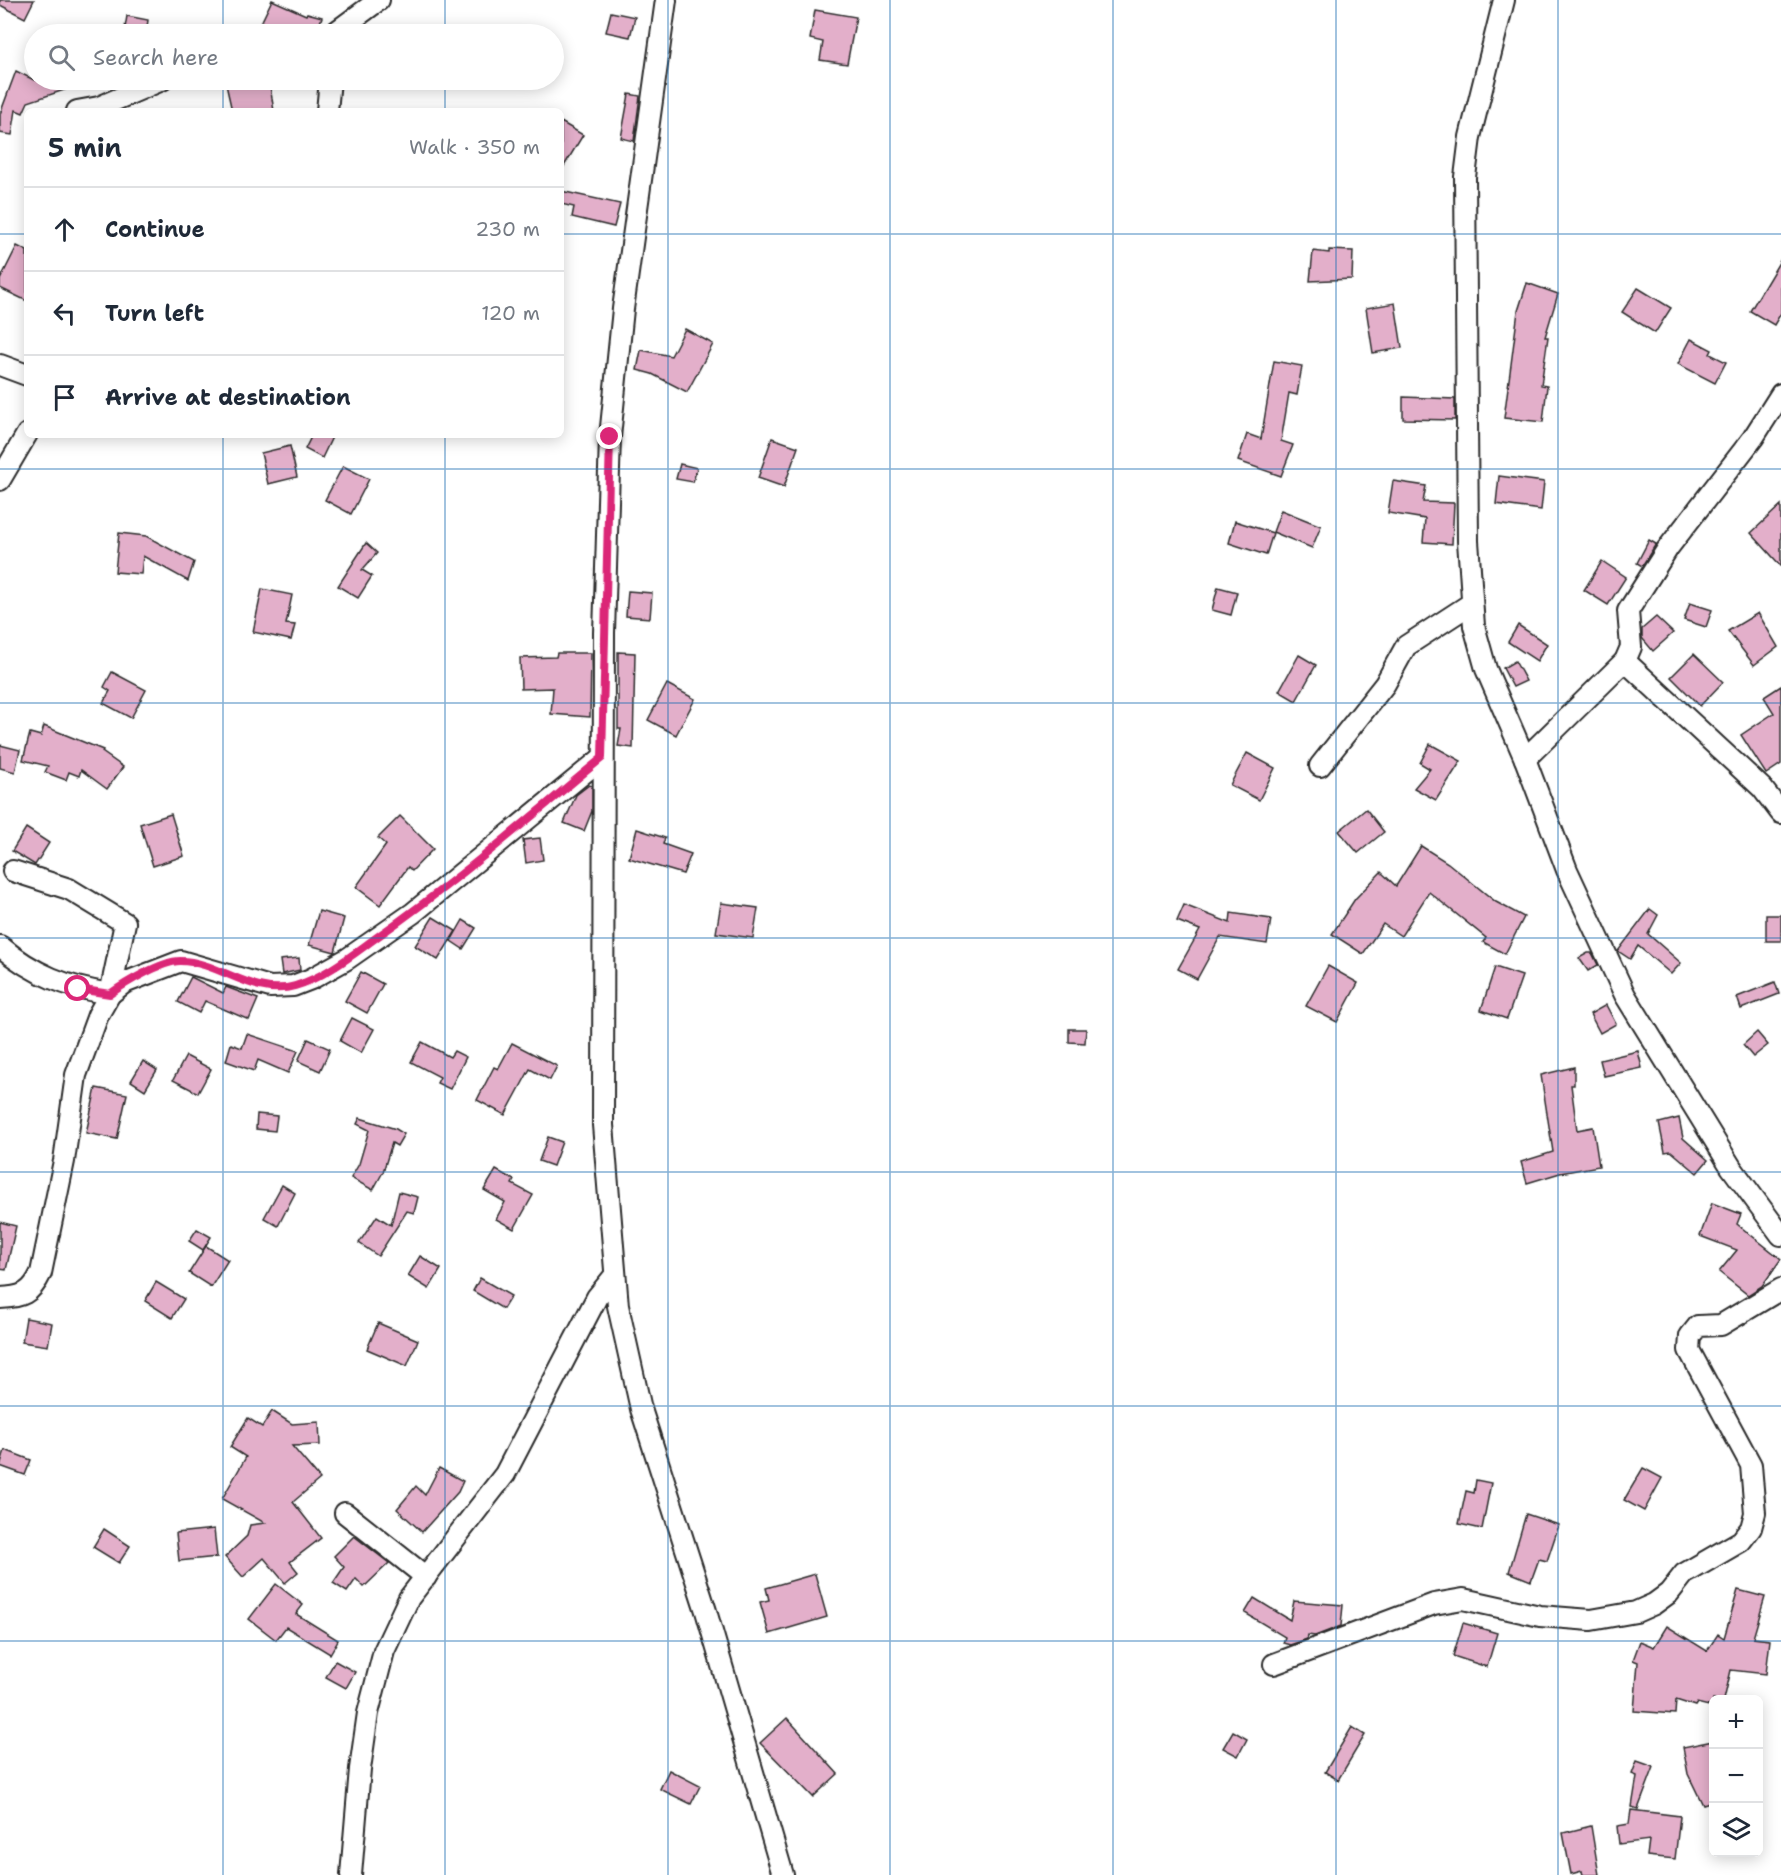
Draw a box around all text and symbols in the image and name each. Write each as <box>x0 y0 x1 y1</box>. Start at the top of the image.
search box <box>24 24 564 90</box>
icon: search <box>45 41 78 74</box>
text: Search here <box>93 43 219 72</box>
text: 5 min <box>48 130 122 165</box>
text: Walk · 350 m <box>409 134 540 160</box>
icon: ahead <box>48 213 81 246</box>
text: Continue <box>105 215 205 244</box>
text: 230 m <box>475 216 540 242</box>
icon: left <box>48 297 81 330</box>
text: Turn left <box>105 299 204 328</box>
text: 120 m <box>481 300 540 326</box>
icon: arrive <box>48 381 81 414</box>
text: Arrive at destination <box>105 383 351 412</box>
route end <box>596 423 622 449</box>
route start <box>64 975 90 1001</box>
map controls <box>1709 1695 1763 1857</box>
button: + <box>1709 1695 1763 1749</box>
button: − <box>1709 1749 1763 1803</box>
button: layers <box>1709 1803 1763 1857</box>

